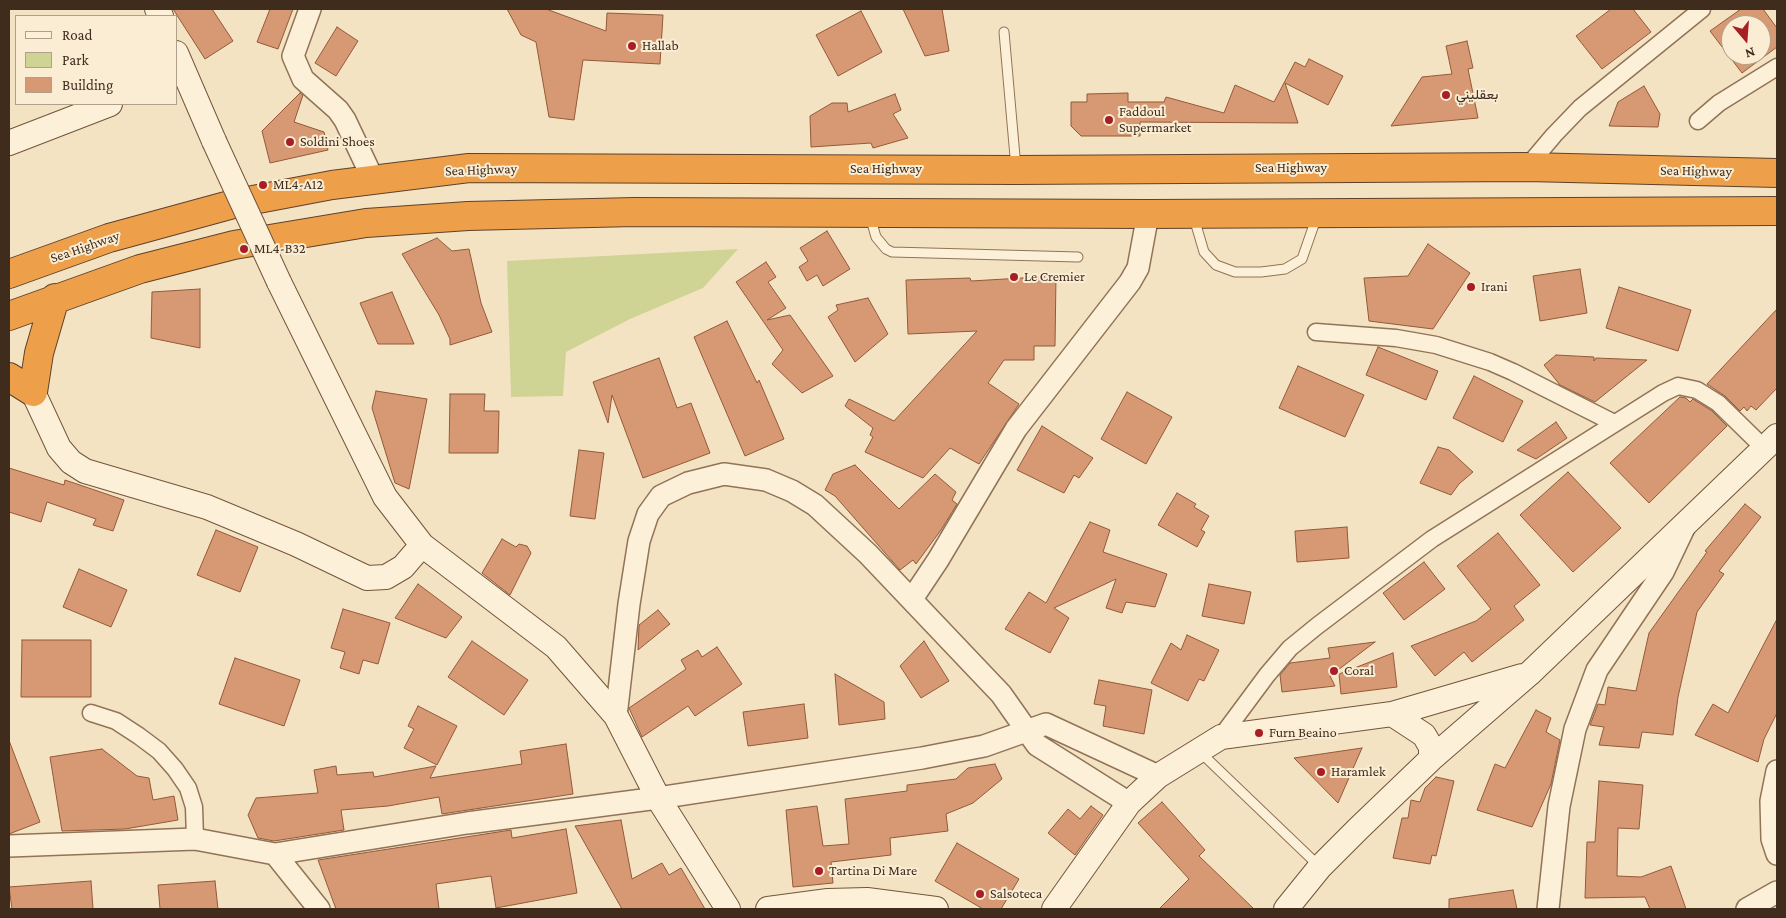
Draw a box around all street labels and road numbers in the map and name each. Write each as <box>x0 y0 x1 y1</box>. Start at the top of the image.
street label: Sea Highway <box>445 160 517 180</box>
street label: Sea Highway <box>1255 160 1327 176</box>
street label: Sea Highway <box>850 161 922 177</box>
street label: Sea Highway <box>1660 162 1732 180</box>
street label: Sea Highway <box>48 227 122 267</box>

